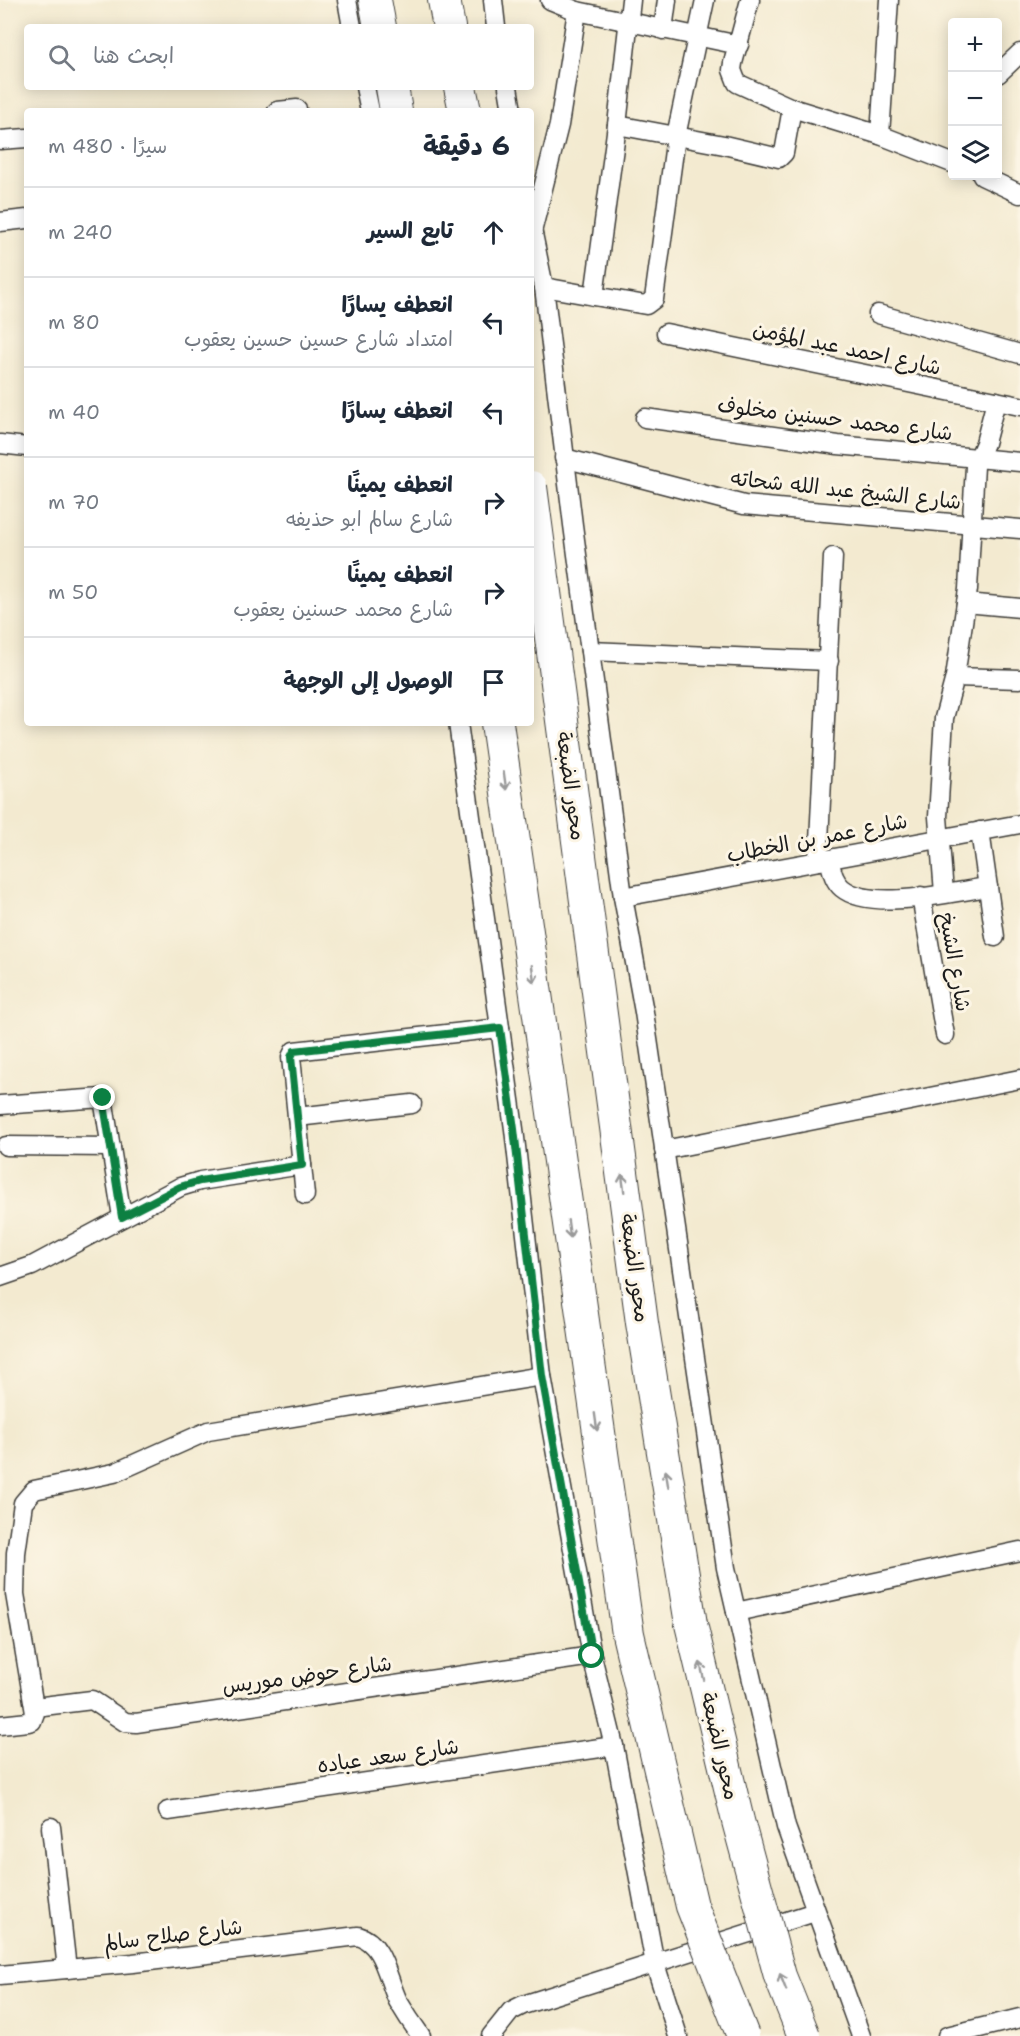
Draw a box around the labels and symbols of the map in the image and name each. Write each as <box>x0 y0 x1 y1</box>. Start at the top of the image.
street label: شارع احمد عبد المؤمن <box>750 314 944 383</box>
street label: شارع محمد حسنين مخلوف <box>716 391 954 448</box>
street label: شارع الشيخ عبد الله شحاته <box>729 464 963 517</box>
street label: محور الضبعة <box>550 730 592 842</box>
one-way arrow <box>499 771 510 790</box>
street label: شارع عمر بن الخطاب <box>724 807 910 870</box>
street label: شارع الشيخ <box>932 910 977 1014</box>
one-way arrow <box>527 964 538 983</box>
route end <box>89 1084 115 1110</box>
one-way arrow <box>617 1173 628 1193</box>
street label: محور الضبعة <box>614 1212 656 1324</box>
one-way arrow <box>564 1219 575 1239</box>
one-way arrow <box>591 1412 602 1432</box>
one-way arrow <box>661 1470 672 1490</box>
route start <box>578 1642 604 1668</box>
street label: شارع حوض موريس <box>220 1649 394 1702</box>
one-way arrow <box>695 1662 707 1681</box>
street label: محور الضبعة <box>694 1689 746 1803</box>
street label: شارع سعد عباده <box>315 1732 461 1781</box>
street label: شارع صلاح سالم <box>102 1913 244 1959</box>
one-way arrow <box>776 1973 787 1991</box>

